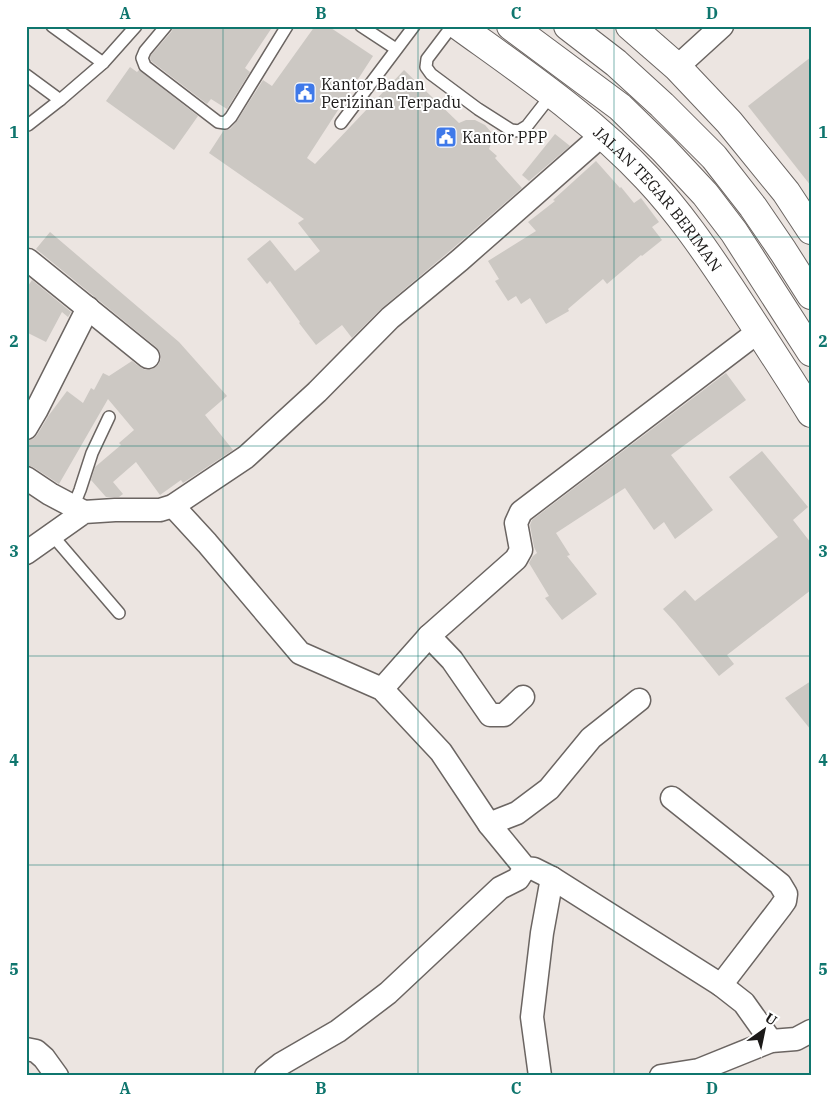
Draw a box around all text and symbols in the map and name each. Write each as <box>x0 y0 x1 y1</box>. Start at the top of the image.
text: A <box>119 3 131 23</box>
text: B <box>315 3 327 23</box>
text: C <box>511 3 521 23</box>
text: D <box>706 3 718 23</box>
place label: Kantor Badan Perizinan Terpadu <box>321 74 461 112</box>
public building icon: Kantor Badan Perizinan Terpadu <box>293 81 317 105</box>
text: 1 <box>9 122 19 142</box>
street label: JALAN TEGAR BERIMAN <box>589 122 726 275</box>
text: 1 <box>818 122 828 142</box>
public building icon: Kantor PPP <box>434 125 458 149</box>
place label: Kantor PPP <box>462 127 548 147</box>
text: 2 <box>9 331 19 351</box>
text: 2 <box>818 331 828 351</box>
text: 3 <box>9 541 19 561</box>
text: 3 <box>818 541 828 561</box>
text: 4 <box>9 750 19 770</box>
text: 4 <box>818 750 828 770</box>
text: 5 <box>9 959 19 979</box>
text: 5 <box>818 959 828 979</box>
north arrow <box>740 1004 790 1054</box>
text: U <box>762 1009 781 1030</box>
text: A <box>119 1078 131 1098</box>
text: B <box>315 1078 327 1098</box>
text: C <box>511 1078 521 1098</box>
text: D <box>706 1078 718 1098</box>

